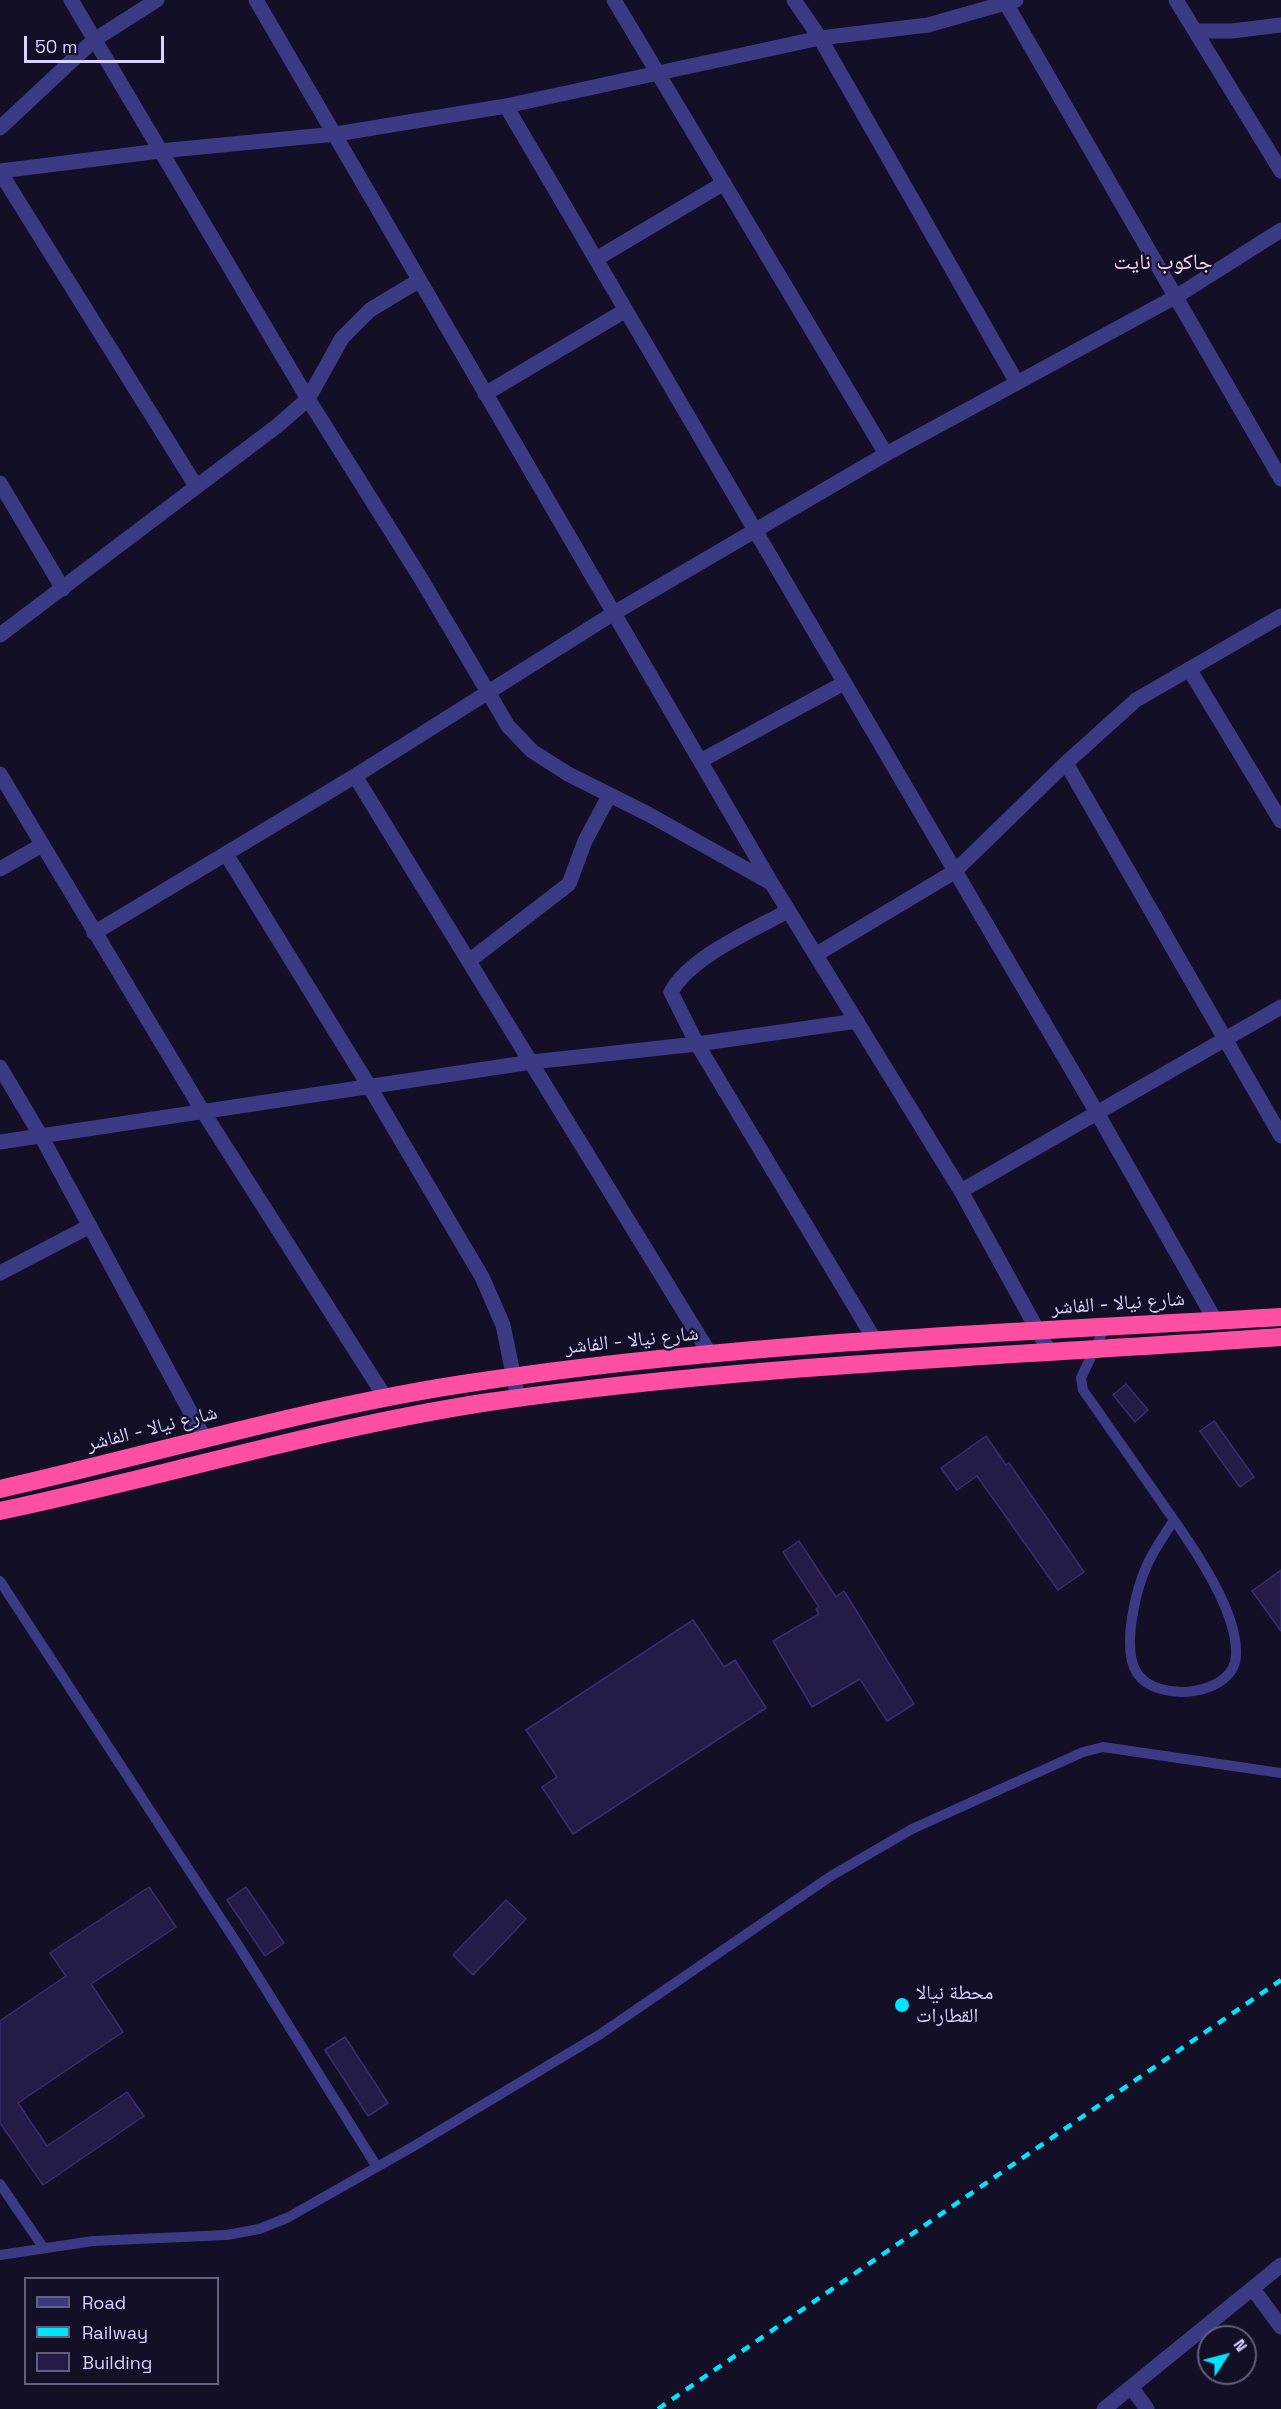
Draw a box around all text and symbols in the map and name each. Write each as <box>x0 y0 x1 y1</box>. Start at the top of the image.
scale bar <box>27 24 166 62</box>
text: 50 m <box>35 35 77 58</box>
district label: جاكوب نايت <box>1114 250 1212 276</box>
street label: شارع نيالا - الفاشر <box>1050 1287 1186 1321</box>
street label: شارع نيالا - الفاشر <box>564 1322 700 1360</box>
street label: شارع نيالا - الفاشر <box>84 1401 220 1457</box>
place label: محطة نيالا القطارات <box>916 1982 993 2029</box>
marker: محطة نيالا القطارات <box>893 1996 911 2014</box>
legend <box>24 2277 219 2385</box>
text: Road <box>82 2291 126 2314</box>
text: Railway <box>82 2321 148 2344</box>
north arrow <box>1197 2325 1257 2385</box>
text: N <box>1229 2335 1252 2356</box>
text: Building <box>82 2351 152 2374</box>

